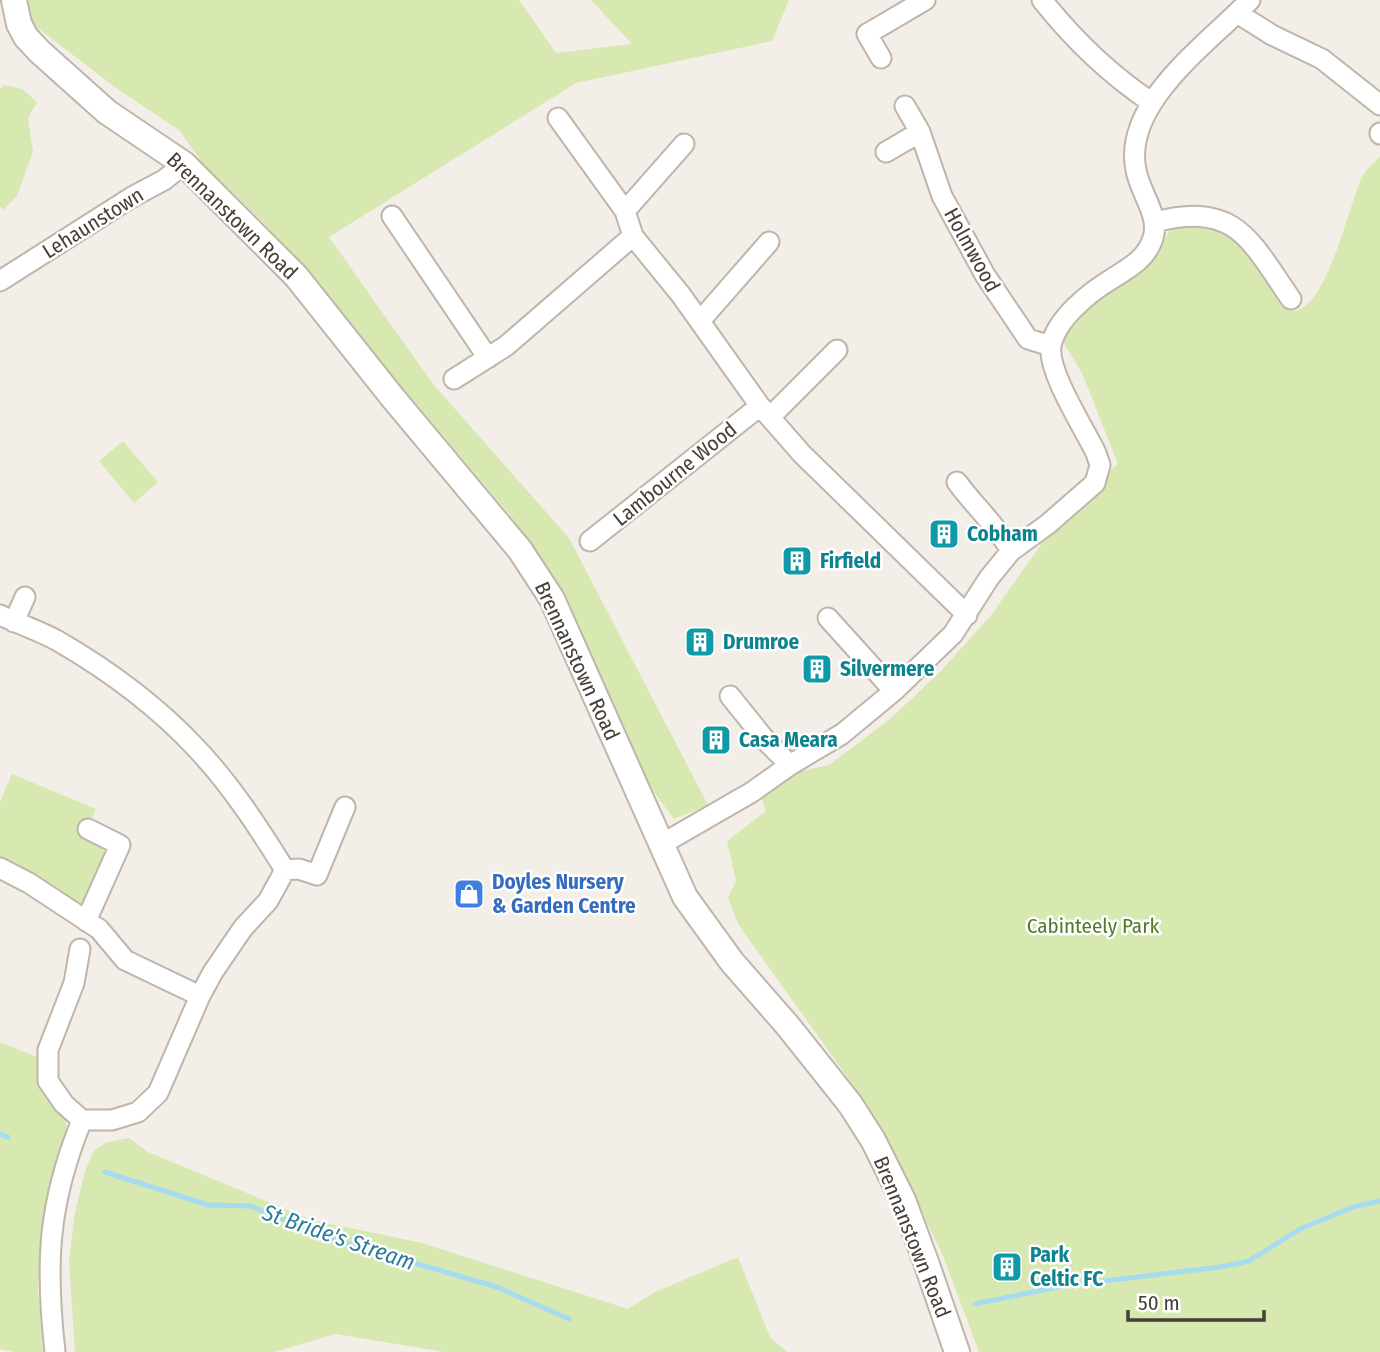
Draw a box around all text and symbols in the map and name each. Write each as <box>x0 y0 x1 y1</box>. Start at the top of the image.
street label: Brennanstown Road <box>161 147 303 285</box>
street label: Lehaunstown <box>38 182 148 264</box>
street label: Holmwood <box>938 203 1006 297</box>
street label: Lambourne Wood <box>608 416 742 532</box>
building icon: Cobham <box>927 517 961 551</box>
place label: Cobham <box>967 521 1038 547</box>
building icon: Firfield <box>780 544 814 578</box>
place label: Firfield <box>820 548 881 574</box>
street label: Brennanstown Road <box>529 578 625 744</box>
building icon: Drumroe <box>683 625 717 659</box>
place label: Drumroe <box>723 629 799 655</box>
building icon: Silvermere <box>800 652 834 686</box>
place label: Silvermere <box>840 656 935 682</box>
building icon: Casa Meara <box>699 723 733 757</box>
place label: Casa Meara <box>739 727 838 753</box>
place label: Doyles Nursery & Garden Centre <box>492 869 636 919</box>
shop icon: Doyles Nursery & Garden Centre <box>452 877 486 911</box>
park label: Cabinteely Park <box>1027 913 1159 939</box>
street label: Brennanstown Road <box>868 1152 956 1322</box>
water label: St Bride's Stream <box>258 1198 419 1276</box>
place label: Park Celtic FC <box>1030 1242 1103 1292</box>
building icon: Park Celtic FC <box>990 1250 1024 1284</box>
scale bar <box>1128 1278 1264 1322</box>
text: 50 m <box>1138 1290 1180 1316</box>

